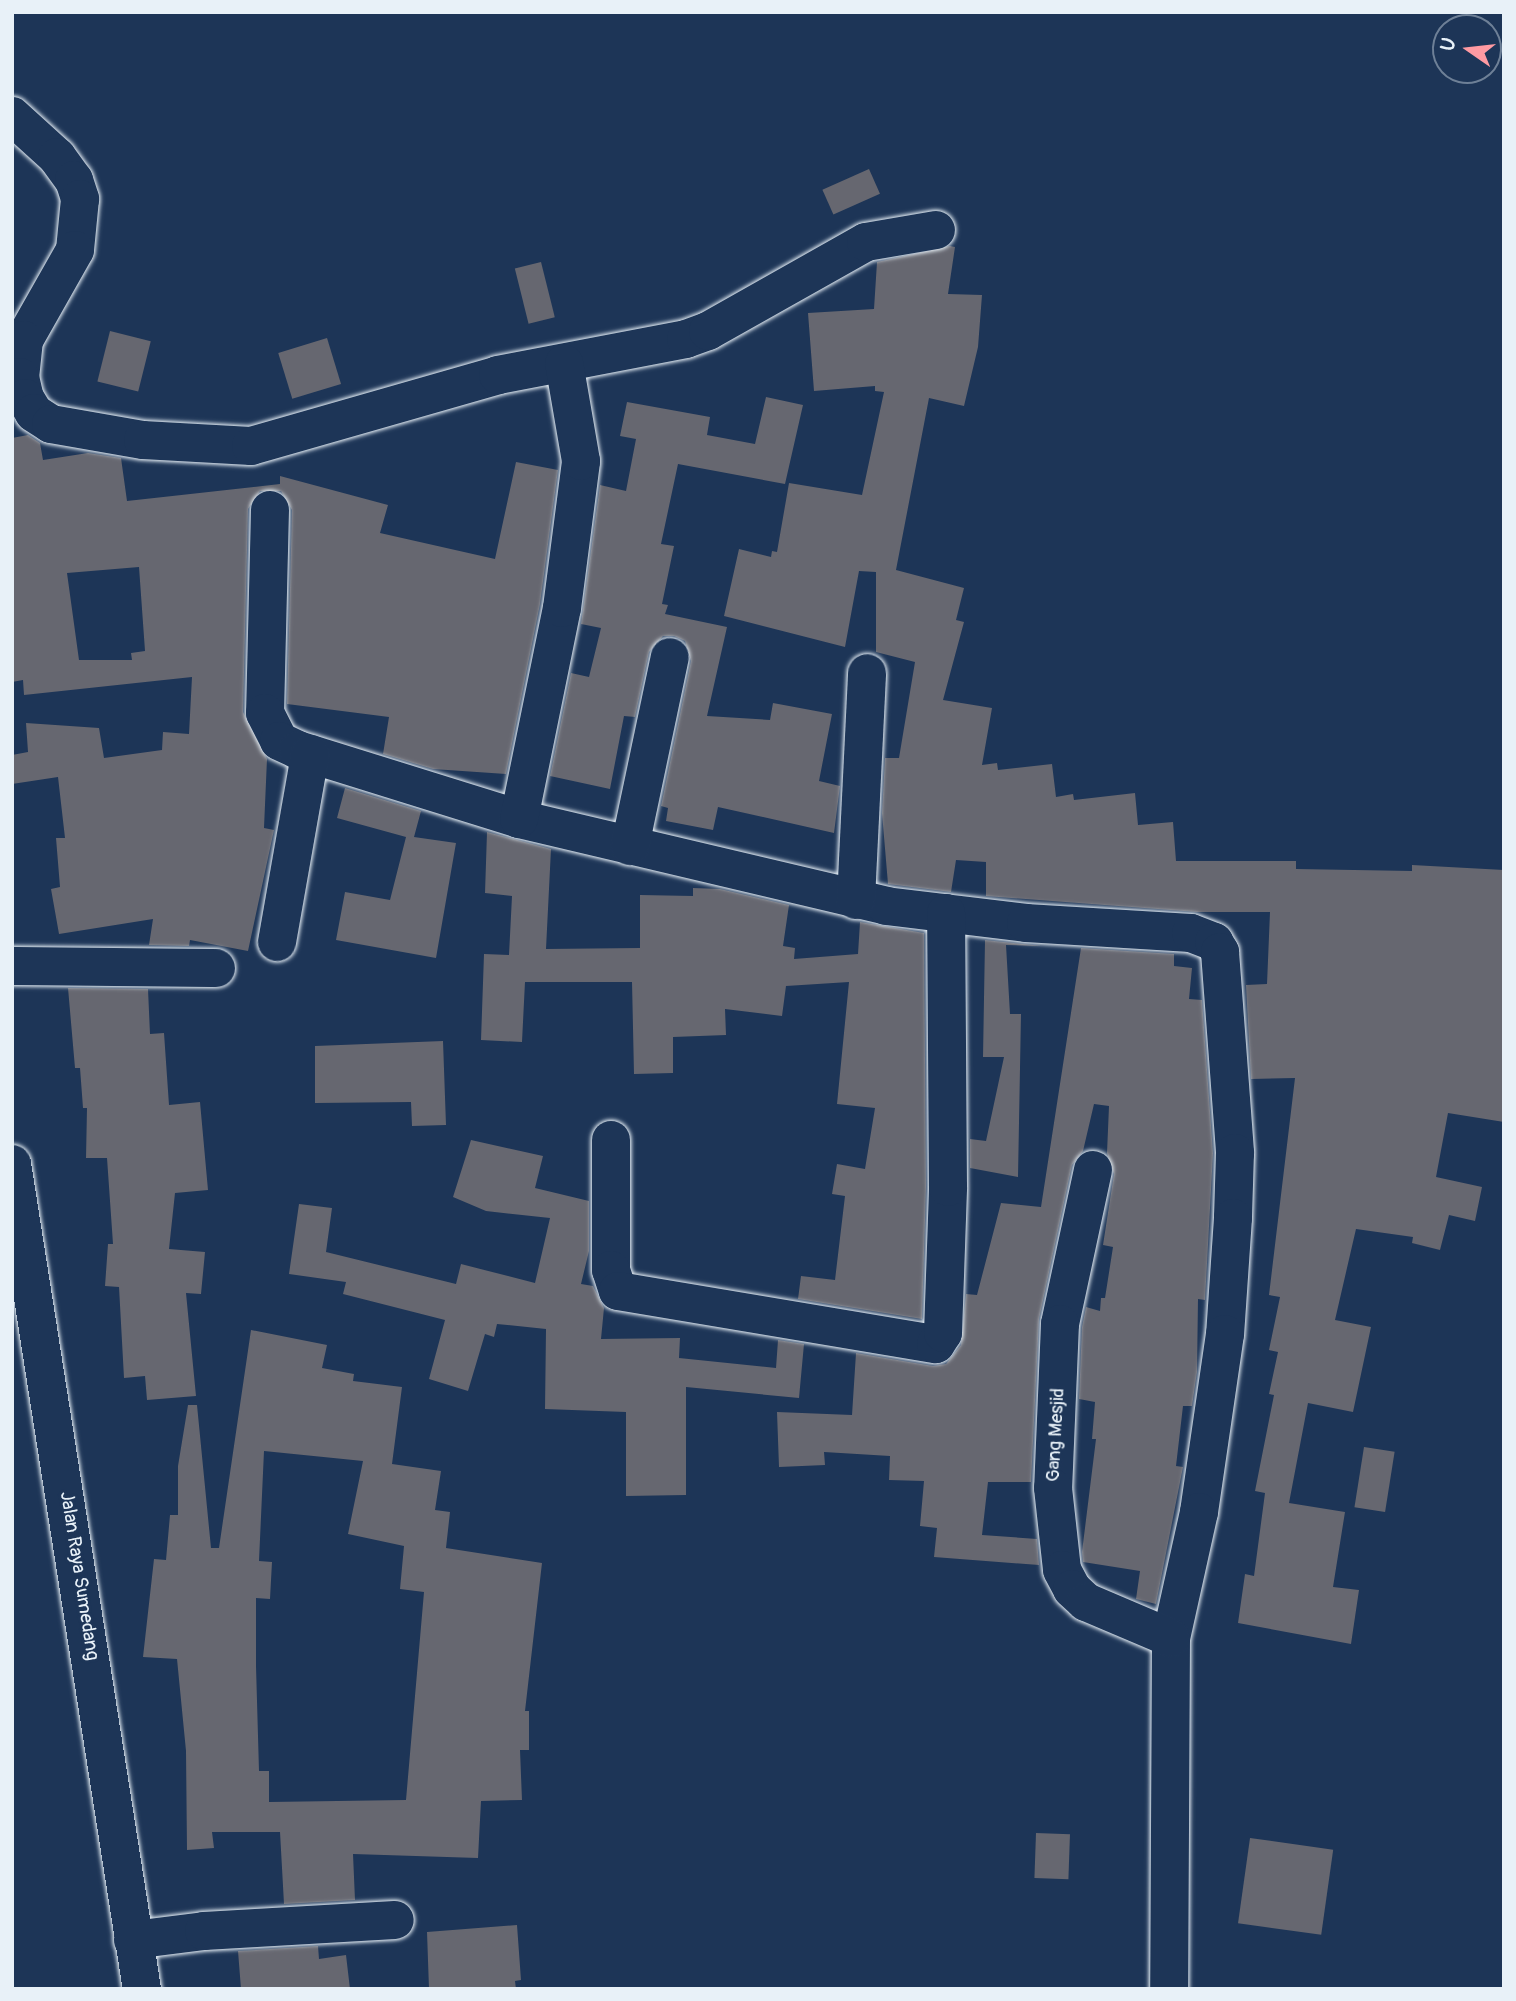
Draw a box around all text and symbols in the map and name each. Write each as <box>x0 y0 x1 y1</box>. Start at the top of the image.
north arrow <box>1432 14 1502 84</box>
text: U <box>1435 35 1462 53</box>
street label: Gang Mesjid <box>1042 1388 1070 1482</box>
street label: Jalan Raya Sumedang <box>54 1490 104 1662</box>

